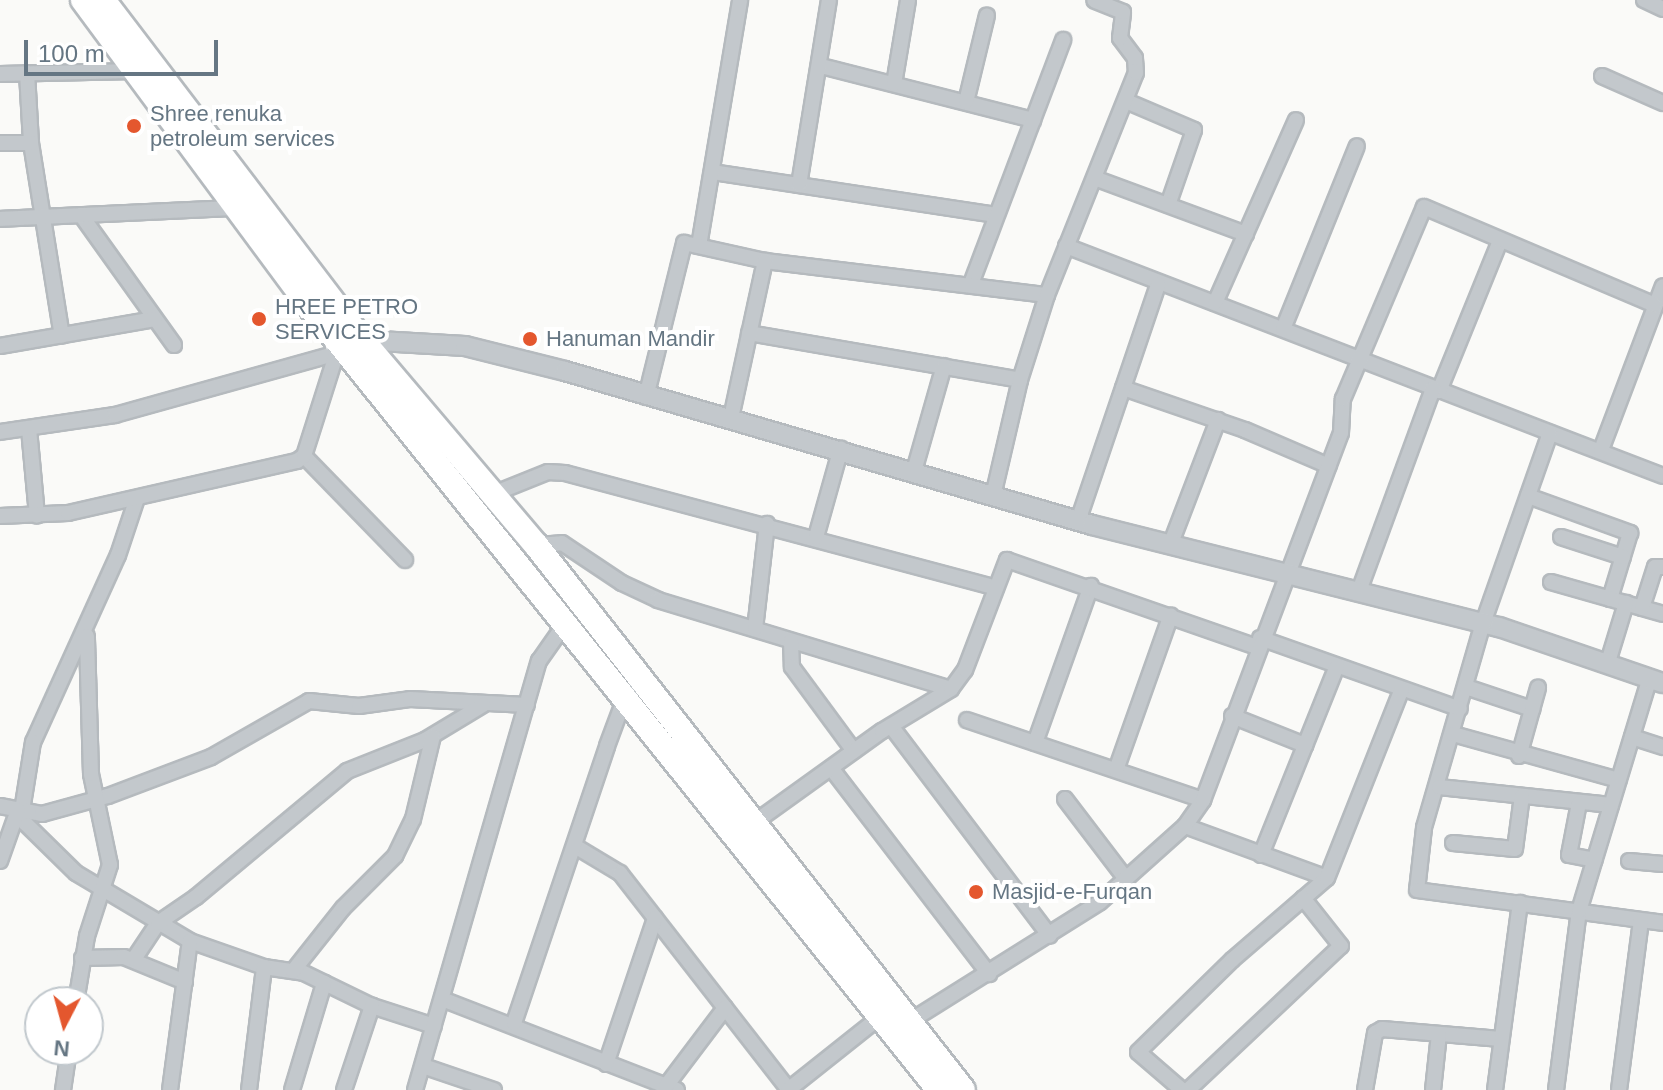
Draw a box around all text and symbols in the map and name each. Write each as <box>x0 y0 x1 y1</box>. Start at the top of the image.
scale bar <box>28 24 222 74</box>
text: 100 m <box>38 40 105 67</box>
place label: Shree renuka petroleum services <box>150 100 335 152</box>
marker: Shree renuka petroleum services <box>125 117 143 135</box>
place label: HREE PETRO SERVICES <box>275 293 418 344</box>
marker: HREE PETRO SERVICES <box>250 310 268 328</box>
place label: Hanuman Mandir <box>546 326 715 352</box>
marker: Hanuman Mandir <box>521 330 539 348</box>
place label: Masjid-e-Furqan <box>992 879 1152 905</box>
marker: Masjid-e-Furqan <box>967 883 985 901</box>
north arrow <box>24 986 104 1066</box>
text: N <box>52 1035 71 1062</box>

